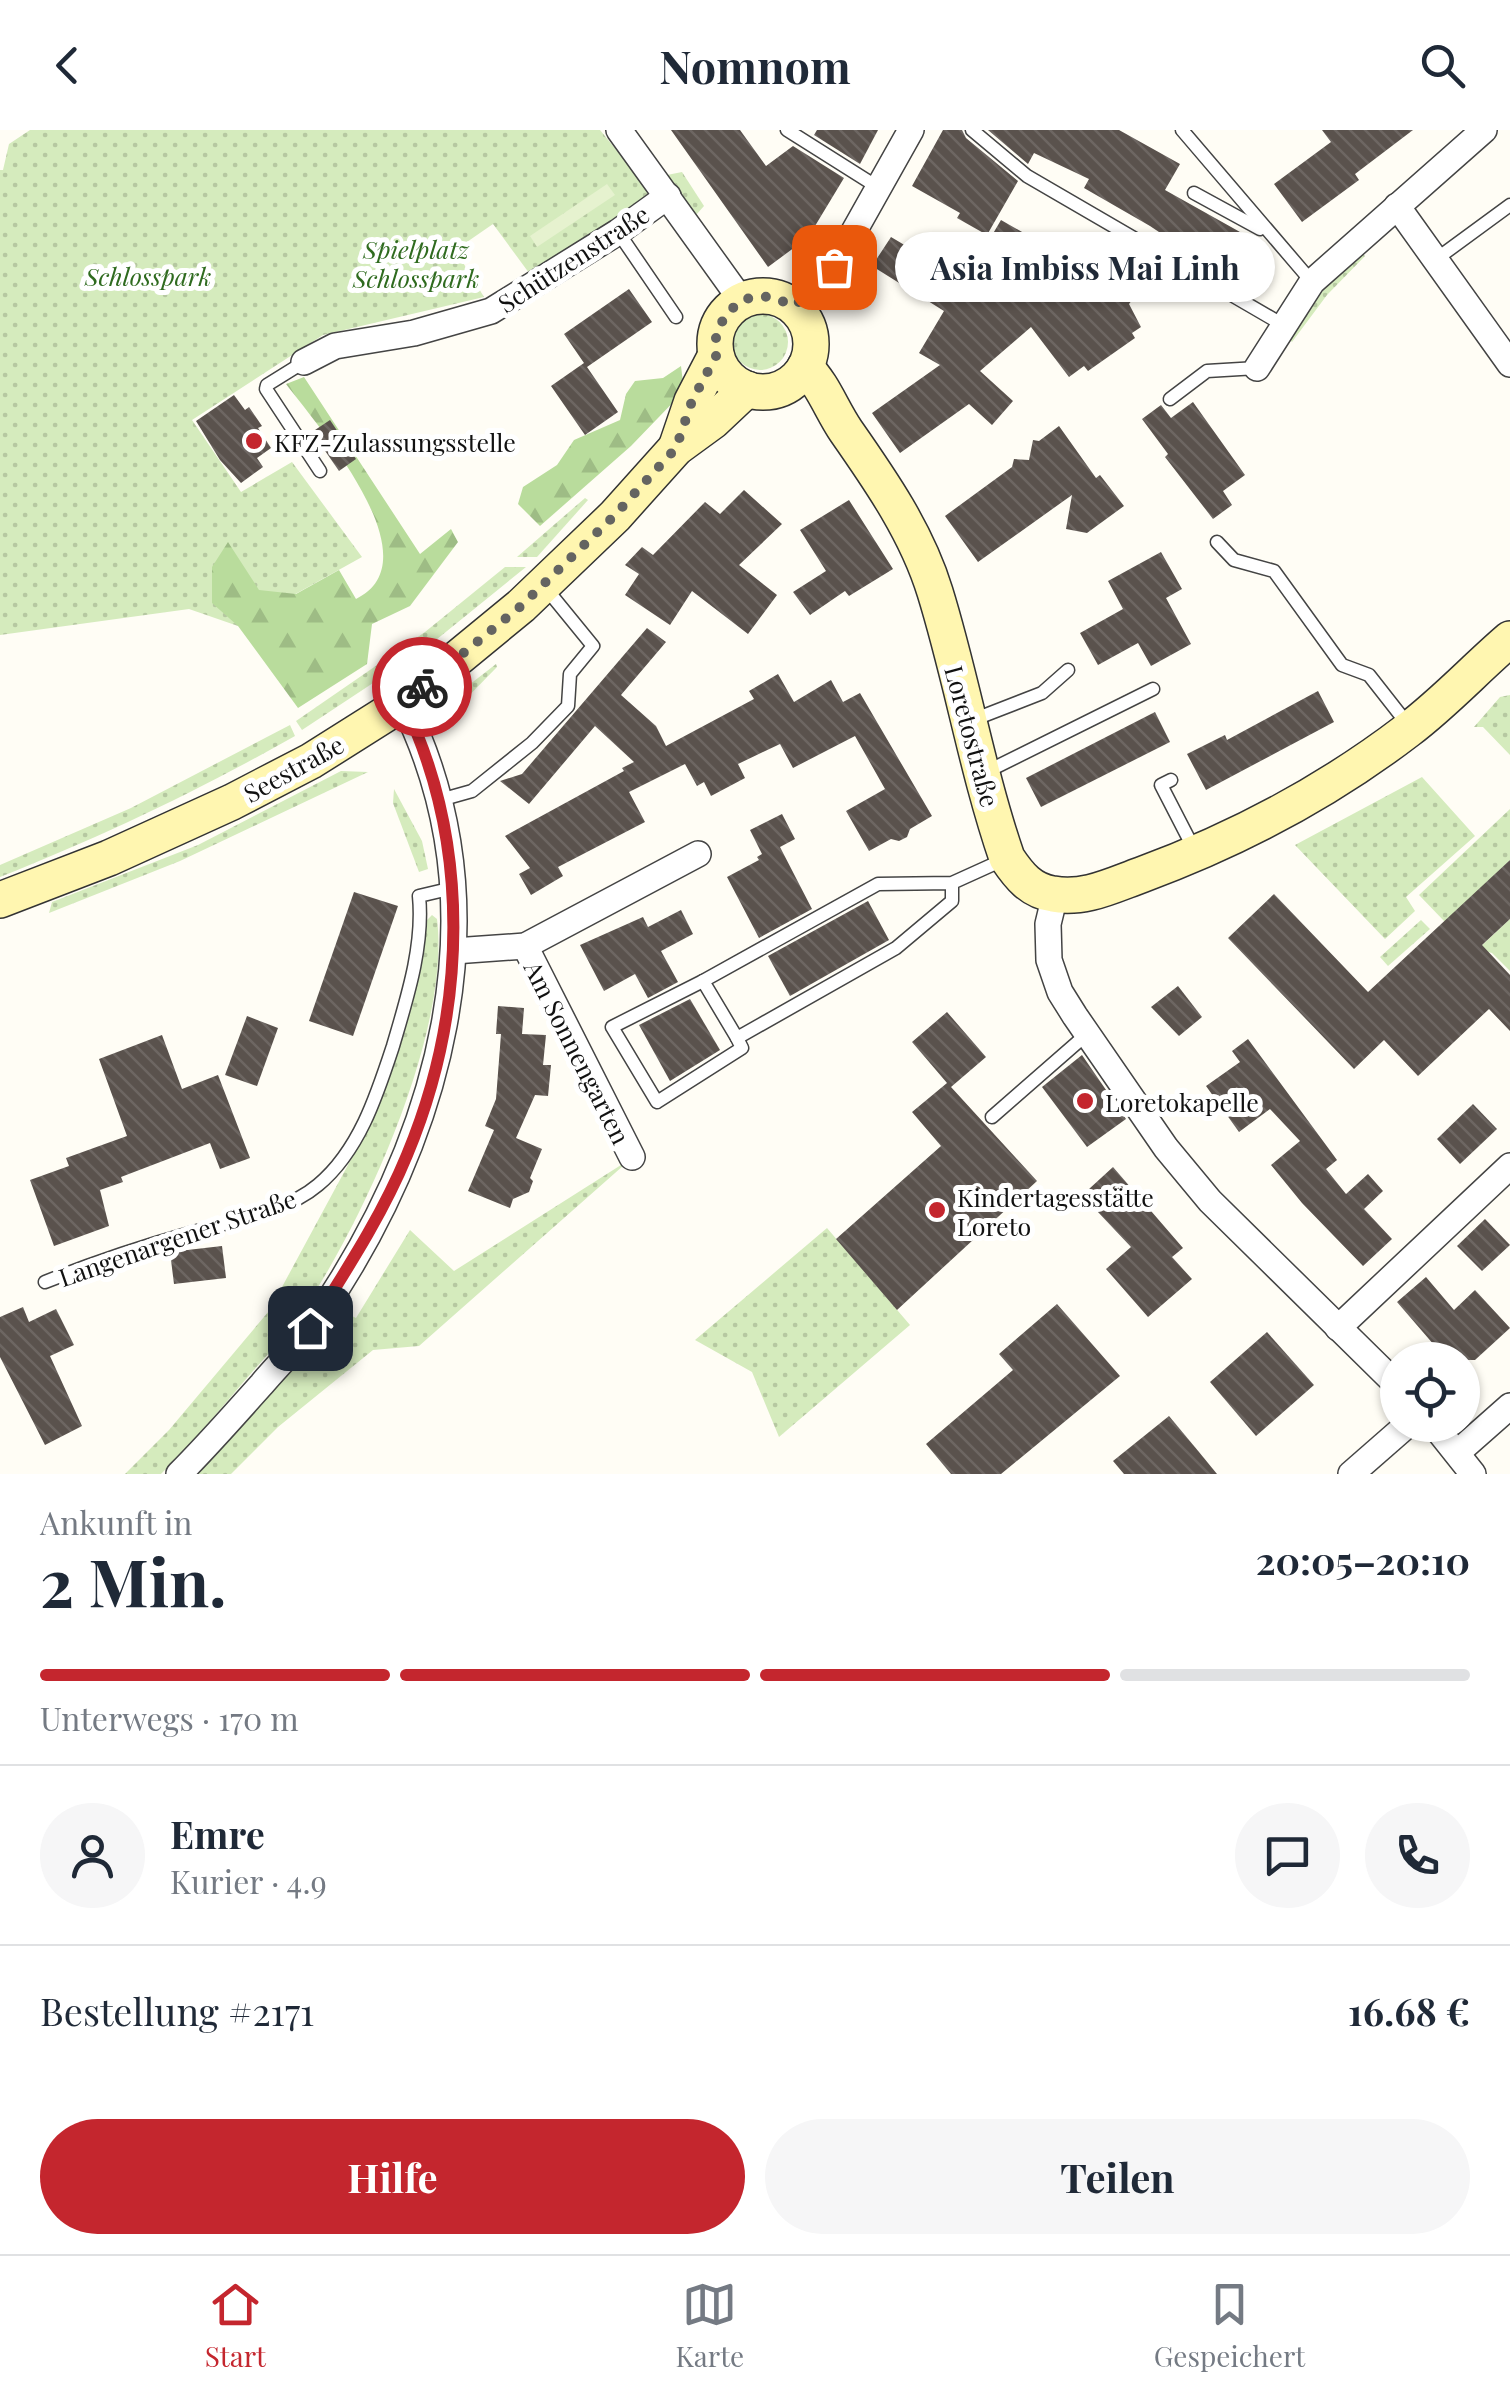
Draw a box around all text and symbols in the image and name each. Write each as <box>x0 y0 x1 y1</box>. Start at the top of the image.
text: Nomnom <box>659 35 851 95</box>
icon: back <box>40 38 95 93</box>
icon: search <box>1415 38 1470 93</box>
street label: Schützenstraße <box>491 197 655 319</box>
pin <box>792 225 877 310</box>
park label: Spielplatz Schlosspark <box>352 232 479 294</box>
callout: Asia Imbiss Mai Linh <box>894 232 1274 302</box>
icon: bag <box>807 240 862 295</box>
text: Asia Imbiss Mai Linh <box>930 245 1240 288</box>
park label: Schlosspark <box>84 259 211 292</box>
place label: KFZ-Zulassungsstelle <box>274 425 516 458</box>
marker: KFZ-Zulassungsstelle <box>243 430 265 452</box>
courier <box>372 637 472 737</box>
icon: bike <box>395 660 450 715</box>
street label: Loretostraße <box>938 662 1008 810</box>
street label: Seestraße <box>237 727 349 809</box>
street label: Am Sonnengarten <box>517 954 638 1149</box>
place label: Loretokapelle <box>1105 1085 1259 1118</box>
marker: Loretokapelle <box>1074 1090 1096 1112</box>
place label: Kindertagesstätte Loreto <box>957 1180 1154 1242</box>
street label: Langenargener Straße <box>54 1181 300 1293</box>
marker: Kindertagesstätte Loreto <box>926 1199 948 1221</box>
pin <box>268 1286 353 1371</box>
icon: home <box>283 1301 338 1356</box>
map controls <box>1380 1342 1480 1442</box>
button: locate <box>1380 1342 1480 1442</box>
text: Ankunft in <box>40 1500 192 1543</box>
text: 20:05–20:10 <box>1256 1534 1470 1585</box>
text: 2 Min. <box>40 1537 227 1623</box>
text: Unterwegs · 170 m <box>40 1696 299 1739</box>
button: person <box>40 1803 145 1908</box>
button: chat <box>1235 1803 1340 1908</box>
button: phone <box>1365 1803 1470 1908</box>
text: Emre <box>170 1808 265 1859</box>
text: Kurier · 4.9 <box>170 1859 327 1902</box>
text: Bestellung #2171 <box>40 1985 314 2036</box>
text: 16.68 € <box>1348 1985 1470 2036</box>
button: Hilfe <box>40 2119 745 2234</box>
button: Teilen <box>765 2119 1470 2234</box>
tab: Start <box>205 2277 266 2374</box>
tab: Karte <box>675 2277 744 2374</box>
tab: Gespeichert <box>1154 2277 1305 2374</box>

